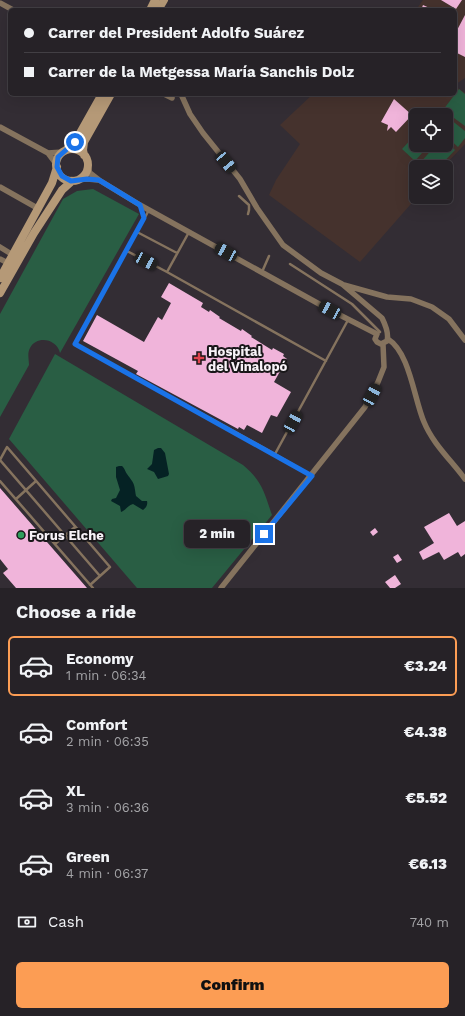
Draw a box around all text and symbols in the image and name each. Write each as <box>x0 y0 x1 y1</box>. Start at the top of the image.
text: Carrer del President Adolfo Suárez <box>48 24 304 42</box>
text: Carrer de la Metgessa María Sanchis Dolz <box>48 63 354 81</box>
map controls <box>409 108 453 204</box>
button: locate <box>409 108 453 152</box>
route start <box>66 133 84 151</box>
car <box>214 149 238 175</box>
button: layers <box>409 160 453 204</box>
car <box>213 241 239 263</box>
car <box>133 250 159 272</box>
car <box>317 299 343 321</box>
place label: Hospital del Vinalopó <box>208 344 288 374</box>
marker: Hospital del Vinalopó <box>193 352 205 364</box>
car <box>361 382 383 408</box>
car <box>282 409 304 435</box>
callout: 2 min <box>184 520 250 548</box>
route end <box>255 525 273 543</box>
text: 2 min <box>199 526 235 541</box>
place label: Forus Elche <box>29 528 104 543</box>
marker: Forus Elche <box>16 530 26 540</box>
text: Choose a ride <box>16 601 136 622</box>
icon: car <box>18 648 54 684</box>
text: Economy <box>66 650 133 668</box>
text: €3.24 <box>404 657 447 675</box>
text: 1 min · 06:34 <box>66 668 147 683</box>
icon: car <box>18 714 54 750</box>
text: Comfort <box>66 716 127 734</box>
text: €4.38 <box>404 723 447 741</box>
text: 2 min · 06:35 <box>66 734 149 749</box>
icon: car <box>18 780 54 816</box>
text: XL <box>66 782 85 800</box>
text: €5.52 <box>405 789 447 807</box>
text: 3 min · 06:36 <box>66 800 149 815</box>
icon: car <box>18 846 54 882</box>
text: Green <box>66 848 110 866</box>
text: €6.13 <box>408 855 447 873</box>
text: 4 min · 06:37 <box>66 866 148 881</box>
icon: cash <box>16 911 38 933</box>
text: Cash <box>48 913 84 931</box>
text: 740 m <box>410 915 449 930</box>
button: Confirm <box>16 962 449 1008</box>

